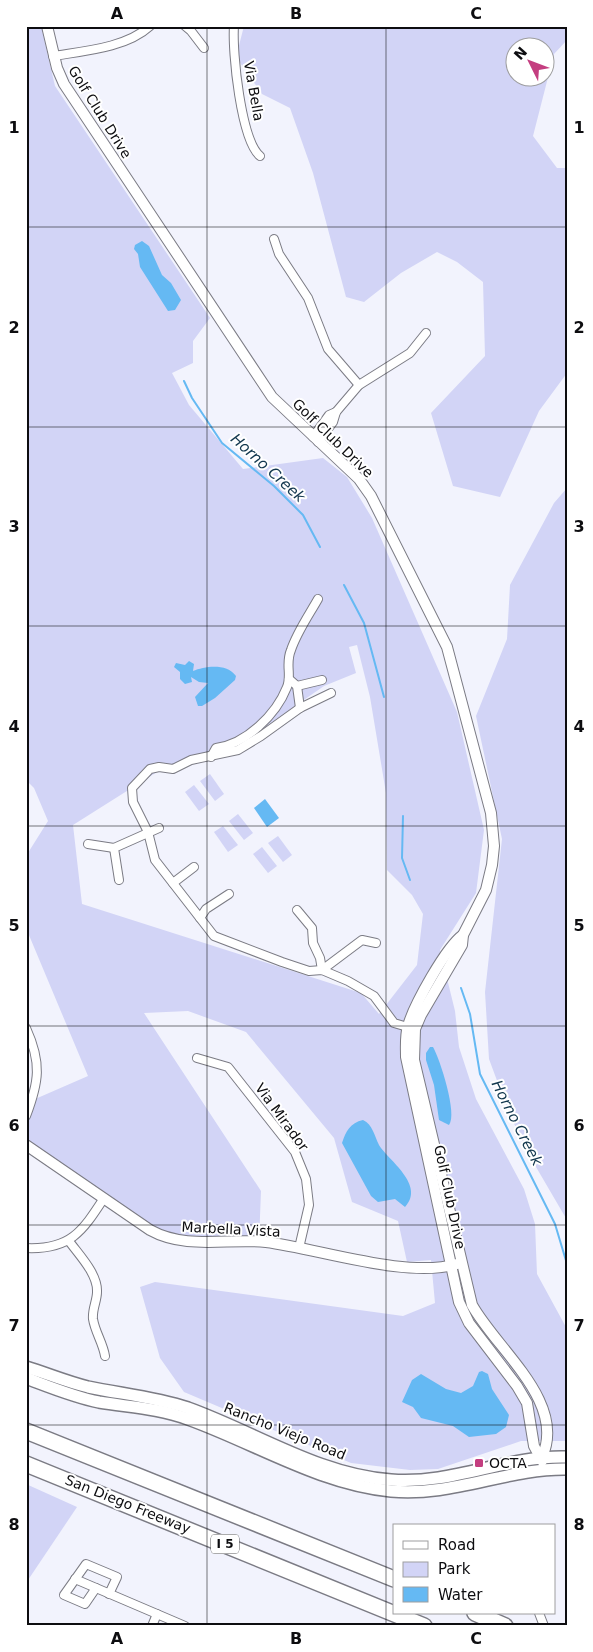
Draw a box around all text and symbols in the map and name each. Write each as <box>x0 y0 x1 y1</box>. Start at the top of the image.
text: A <box>111 4 124 23</box>
text: B <box>290 4 302 23</box>
text: C <box>470 4 482 23</box>
north arrow <box>506 38 556 88</box>
text: N <box>510 44 530 63</box>
street label: Via Bella <box>241 60 267 122</box>
street label: Golf Club Drive <box>65 63 135 161</box>
text: 1 <box>8 118 20 137</box>
text: 1 <box>573 118 585 137</box>
text: 2 <box>8 318 20 337</box>
text: 2 <box>573 318 585 337</box>
street label: Golf Club Drive <box>289 395 377 481</box>
water label: Horno Creek <box>227 430 310 507</box>
text: 3 <box>8 517 20 536</box>
text: 3 <box>573 517 585 536</box>
text: 4 <box>8 717 20 736</box>
text: 4 <box>573 717 585 736</box>
text: 5 <box>8 916 20 935</box>
text: 5 <box>573 916 585 935</box>
water label: Horno Creek <box>488 1077 547 1170</box>
street label: Via Mirador <box>252 1080 312 1154</box>
text: 6 <box>8 1116 20 1135</box>
text: 6 <box>573 1116 585 1135</box>
street label: Golf Club Drive <box>431 1144 469 1250</box>
street label: Marbella Vista <box>181 1218 281 1240</box>
text: 7 <box>8 1316 20 1335</box>
text: 7 <box>573 1316 585 1335</box>
street label: Rancho Viejo Road <box>222 1399 348 1463</box>
place label: OCTA <box>489 1455 527 1471</box>
marker: OCTA <box>473 1457 485 1469</box>
street label: San Diego Freeway <box>63 1471 193 1537</box>
text: 8 <box>8 1515 20 1534</box>
text: 8 <box>573 1515 585 1534</box>
legend <box>393 1524 556 1614</box>
road number: I 5 <box>211 1535 239 1554</box>
text: Road <box>438 1536 476 1554</box>
text: Park <box>438 1560 471 1578</box>
text: Water <box>438 1586 483 1604</box>
text: A <box>111 1629 124 1648</box>
text: B <box>290 1629 302 1648</box>
text: C <box>470 1629 482 1648</box>

